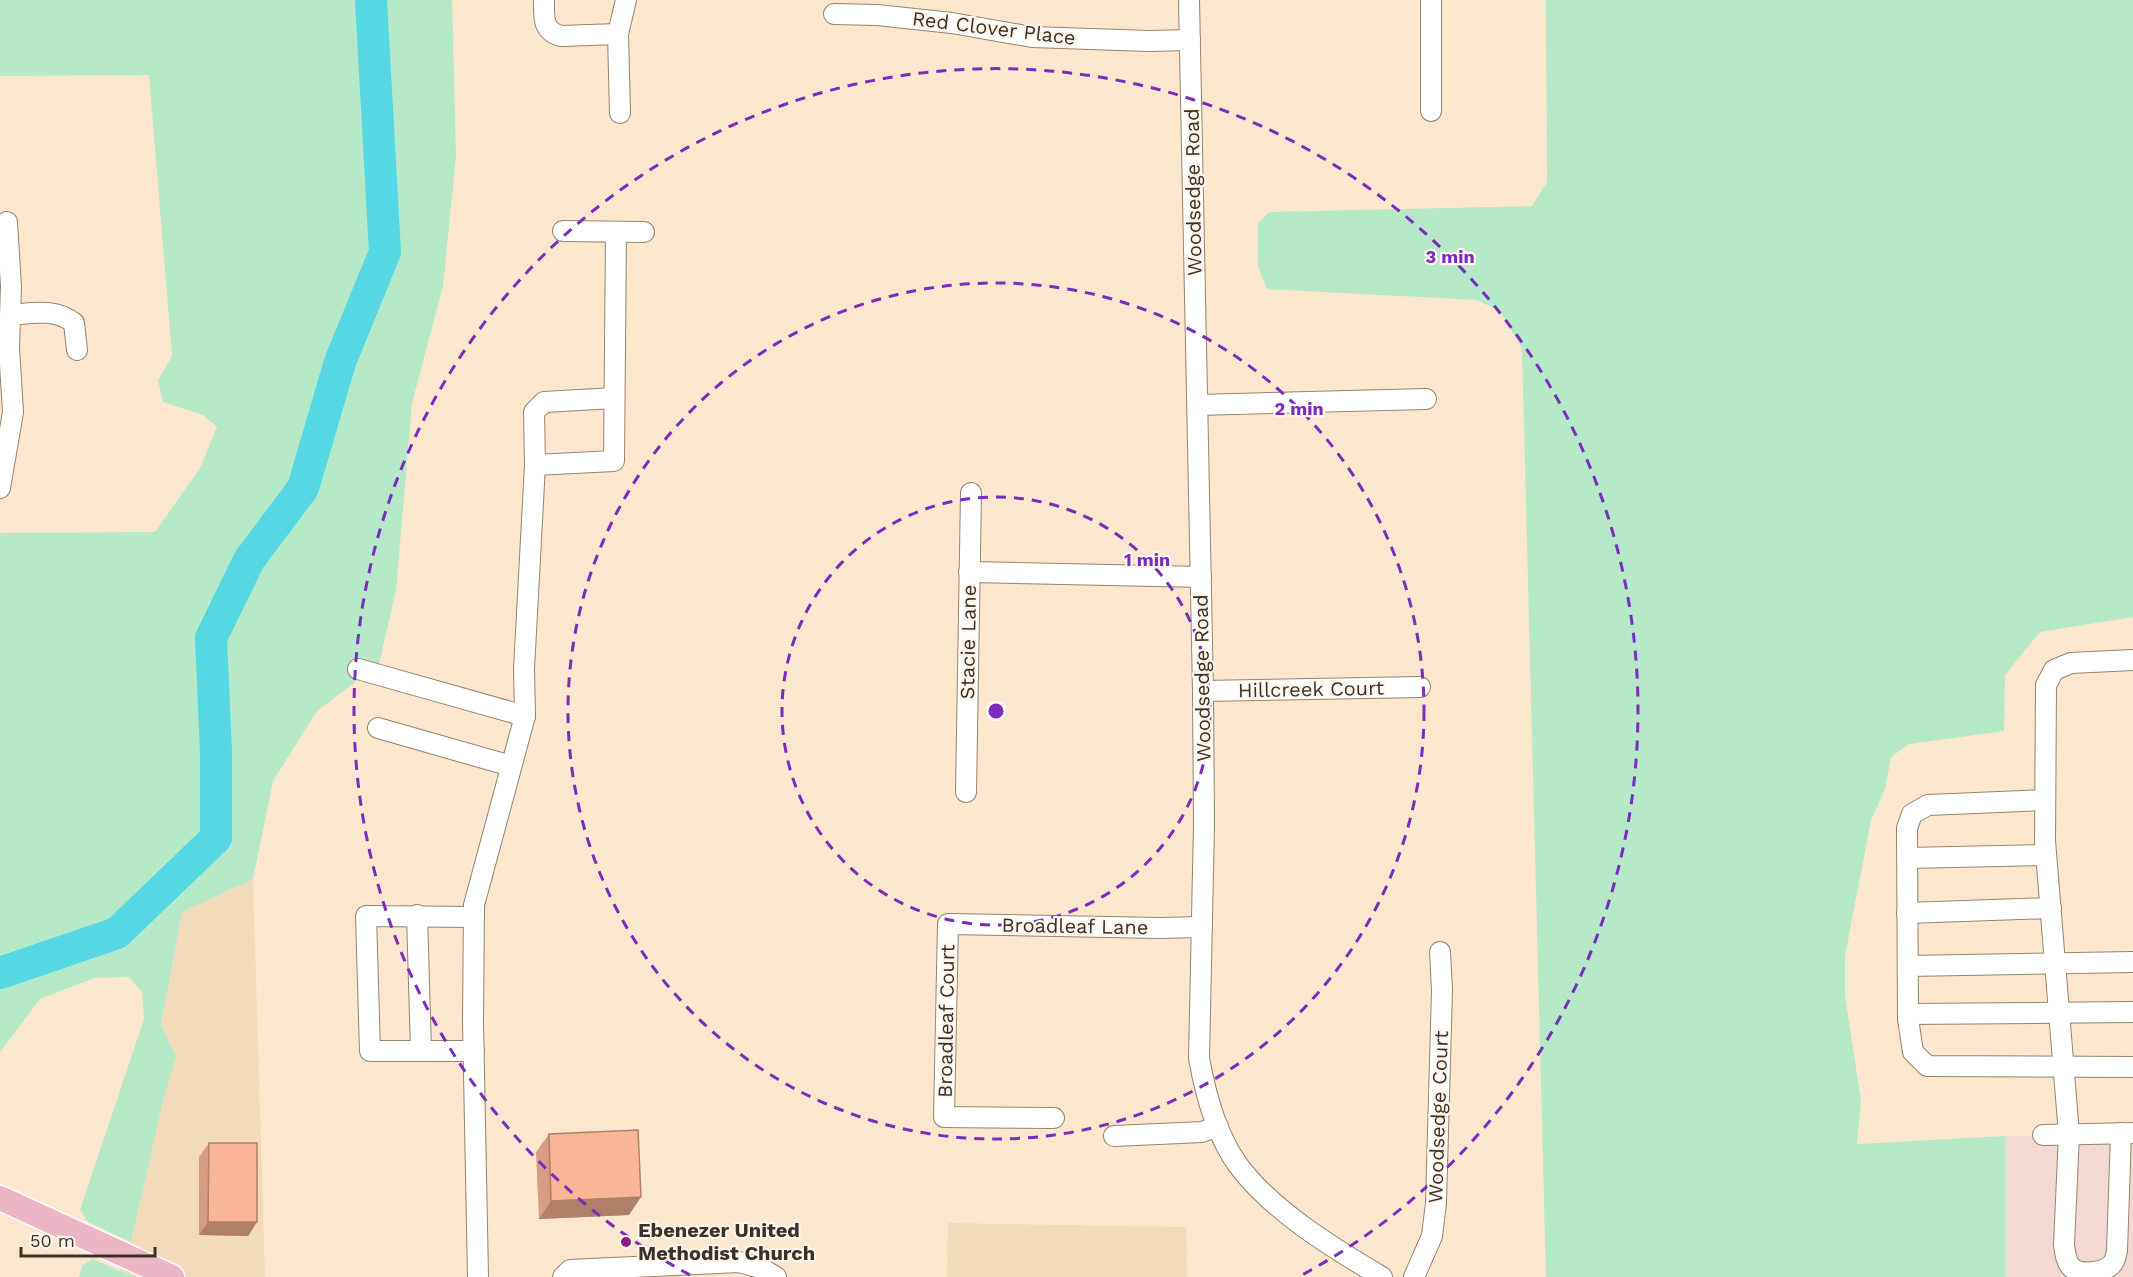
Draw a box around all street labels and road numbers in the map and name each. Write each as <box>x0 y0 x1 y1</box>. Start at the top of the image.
street label: Red Clover Place <box>911 6 1077 50</box>
street label: Woodsedge Road <box>1180 108 1206 276</box>
street label: Stacie Lane <box>955 584 981 700</box>
street label: Woodsedge Road <box>1189 594 1215 762</box>
street label: Hillcreek Court <box>1238 676 1385 702</box>
street label: Broadleaf Lane <box>1001 913 1149 939</box>
street label: Broadleaf Court <box>933 943 959 1098</box>
street label: Woodsedge Court <box>1423 1030 1453 1204</box>

